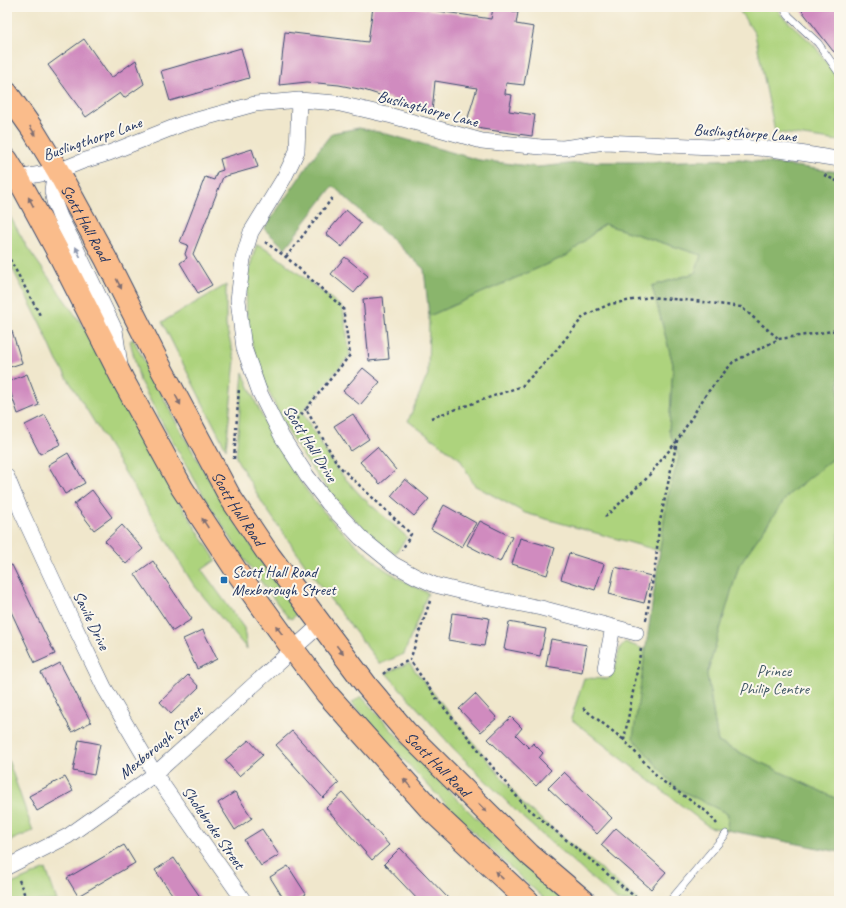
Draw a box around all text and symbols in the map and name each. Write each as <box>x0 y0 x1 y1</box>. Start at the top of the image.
street label: Buslingthorpe Lane <box>375 86 482 132</box>
street label: Buslingthorpe Lane <box>40 112 146 165</box>
street label: Buslingthorpe Lane <box>693 119 799 147</box>
one-way arrow <box>29 126 37 136</box>
street label: Scott Hall Road <box>56 181 116 267</box>
one-way arrow <box>28 196 34 208</box>
one-way arrow <box>75 246 81 258</box>
one-way arrow <box>116 278 122 290</box>
one-way arrow <box>174 394 181 406</box>
street label: Scott Hall Drive <box>279 402 342 487</box>
street label: Scott Hall Road <box>207 468 271 552</box>
one-way arrow <box>201 518 209 528</box>
place label: Scott Hall Road Mexborough Street <box>232 562 337 600</box>
marker: Scott Hall Road Mexborough Street <box>219 575 229 585</box>
street label: Savile Drive <box>68 588 115 655</box>
one-way arrow <box>275 624 283 635</box>
one-way arrow <box>336 644 344 655</box>
park label: Prince Philip Centre <box>739 661 811 699</box>
street label: Mexborough Street <box>115 701 208 784</box>
street label: Scott Hall Road <box>400 728 477 804</box>
one-way arrow <box>402 778 412 788</box>
street label: Sholebroke Street <box>177 782 250 874</box>
one-way arrow <box>478 803 488 813</box>
one-way arrow <box>494 870 504 880</box>

